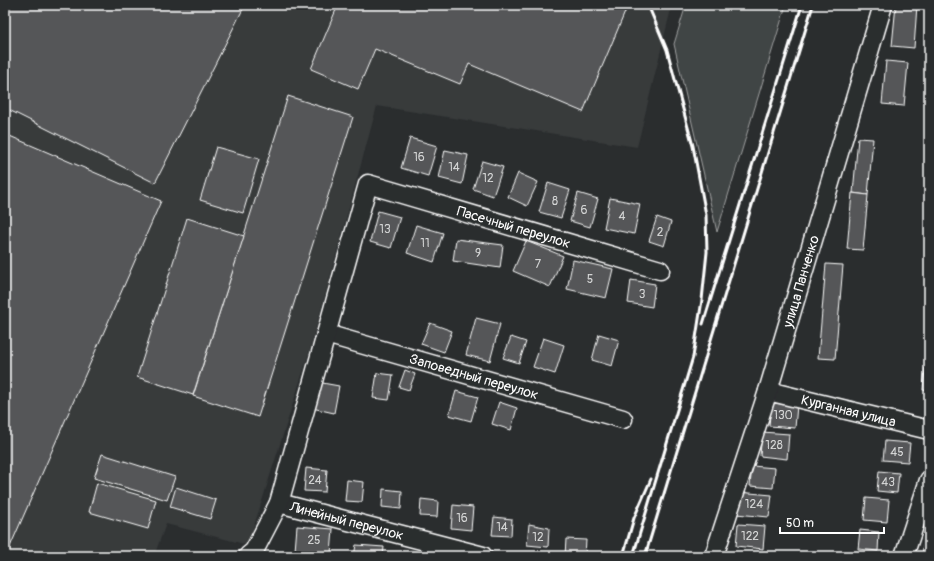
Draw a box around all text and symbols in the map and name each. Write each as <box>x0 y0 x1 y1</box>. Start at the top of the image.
house number: 16 <box>413 150 425 165</box>
house number: 14 <box>448 160 460 175</box>
house number: 12 <box>482 171 494 186</box>
house number: 8 <box>552 194 558 209</box>
street label: Пасечный переулок <box>455 202 572 252</box>
house number: 6 <box>581 203 588 218</box>
house number: 4 <box>619 209 626 224</box>
house number: 13 <box>379 222 391 237</box>
house number: 2 <box>657 225 664 240</box>
street label: улица Панченко <box>779 233 823 331</box>
house number: 11 <box>420 236 430 251</box>
house number: 9 <box>475 246 481 261</box>
house number: 7 <box>535 257 542 272</box>
house number: 5 <box>587 272 593 287</box>
house number: 3 <box>639 287 646 302</box>
street label: Заповедный переулок <box>408 350 540 403</box>
street label: Курганная улица <box>800 391 898 430</box>
house number: 130 <box>773 408 793 423</box>
house number: 128 <box>765 438 783 453</box>
house number: 45 <box>890 445 904 460</box>
house number: 24 <box>308 473 322 488</box>
house number: 43 <box>881 475 895 490</box>
street label: Линейный переулок <box>287 497 405 544</box>
house number: 124 <box>745 497 763 512</box>
scale bar <box>780 509 884 535</box>
house number: 16 <box>456 511 468 526</box>
text: 50 m <box>786 516 814 531</box>
house number: 14 <box>496 520 508 535</box>
house number: 122 <box>741 529 759 544</box>
house number: 12 <box>532 530 544 545</box>
house number: 25 <box>307 533 321 548</box>

